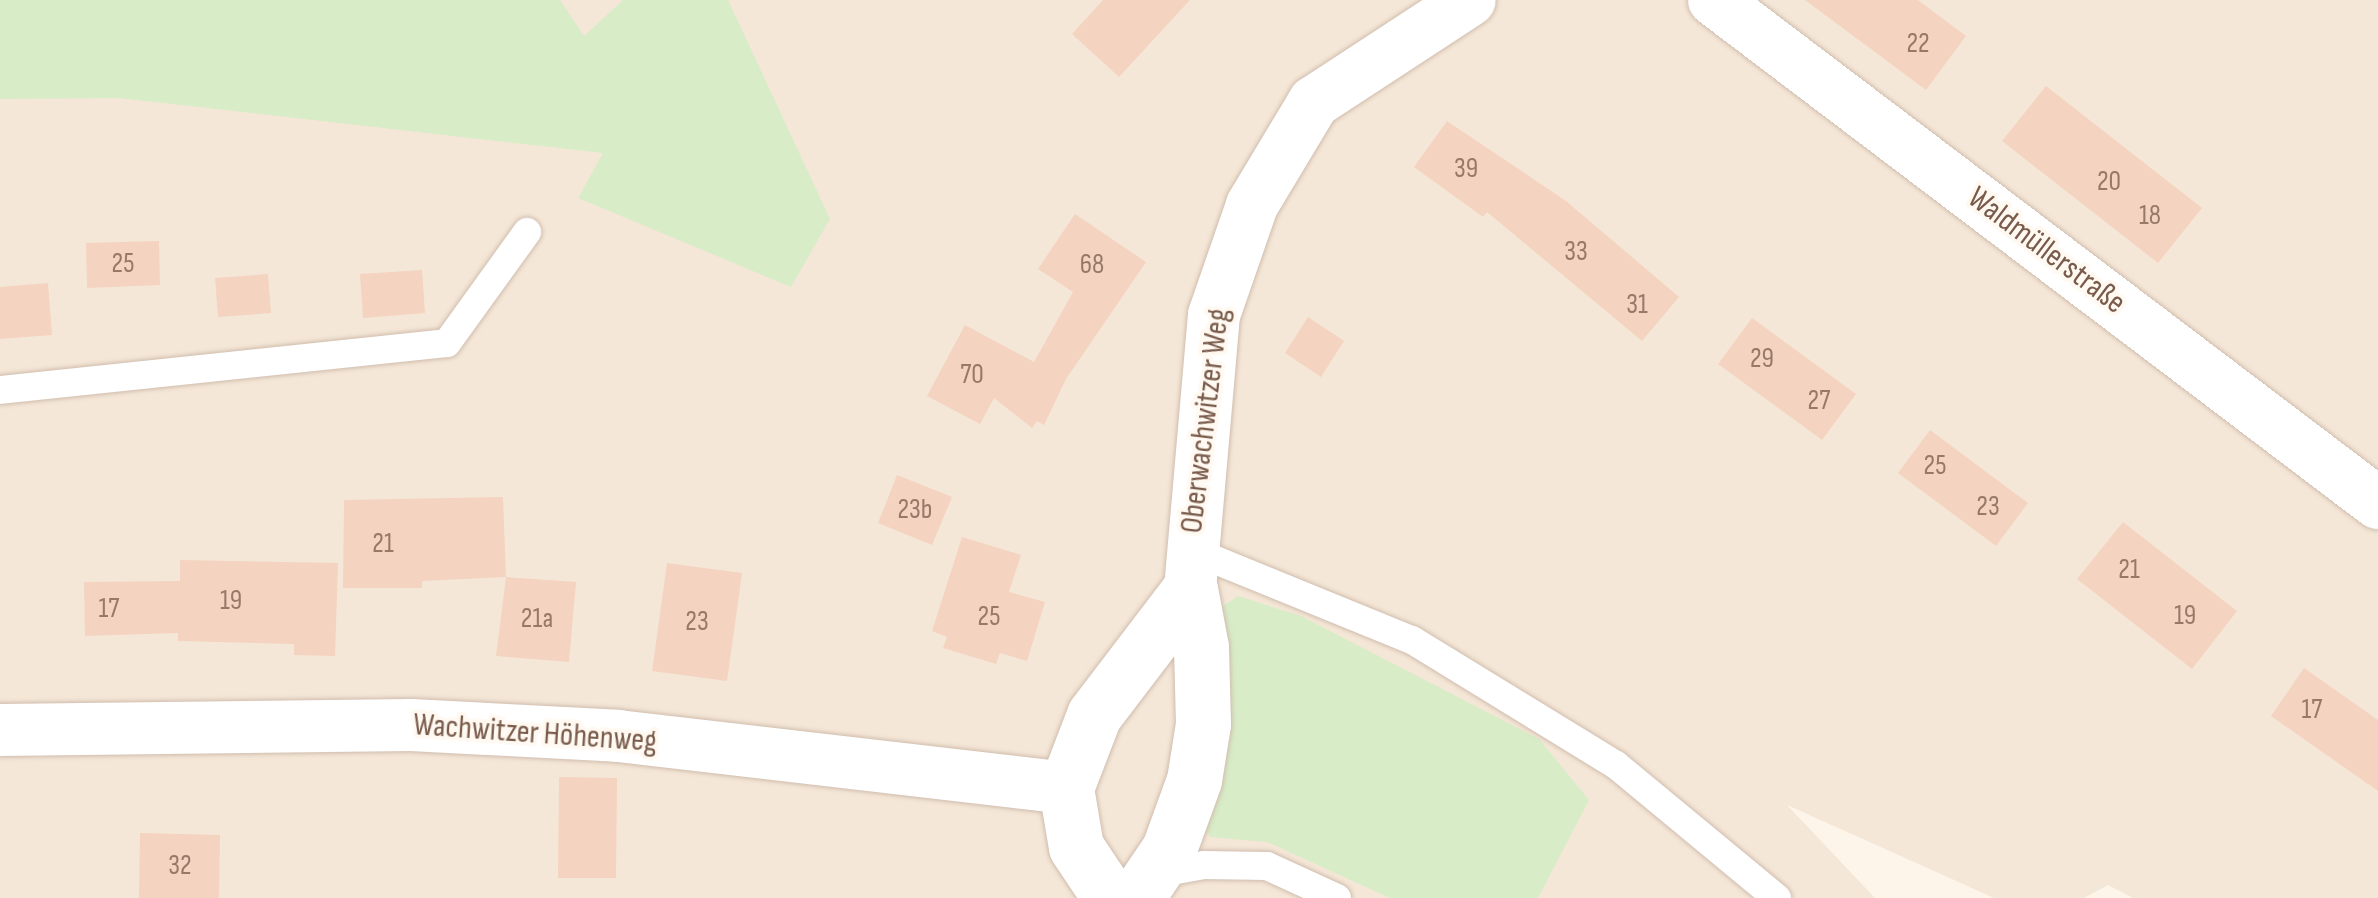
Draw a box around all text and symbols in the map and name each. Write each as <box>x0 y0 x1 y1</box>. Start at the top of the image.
house number: 22 <box>1906 27 1930 61</box>
house number: 39 <box>1454 152 1478 186</box>
house number: 20 <box>2097 165 2121 199</box>
street label: Waldmüllerstraße <box>1960 179 2132 323</box>
house number: 18 <box>2139 199 2161 233</box>
house number: 33 <box>1564 235 1588 269</box>
house number: 25 <box>112 247 134 281</box>
house number: 68 <box>1080 248 1104 282</box>
house number: 31 <box>1626 288 1648 322</box>
street label: Oberwachwitzer Weg <box>1173 307 1239 535</box>
house number: 29 <box>1750 342 1774 376</box>
house number: 70 <box>960 358 984 392</box>
house number: 27 <box>1808 384 1830 418</box>
house number: 25 <box>1924 449 1946 483</box>
house number: 23 <box>1976 490 2000 524</box>
house number: 23b <box>898 493 932 527</box>
house number: 21 <box>372 527 394 561</box>
house number: 21 <box>2118 553 2140 587</box>
house number: 19 <box>220 584 242 618</box>
house number: 17 <box>99 592 119 626</box>
house number: 19 <box>2174 599 2196 633</box>
house number: 25 <box>978 600 1000 634</box>
house number: 21a <box>521 602 553 636</box>
house number: 23 <box>685 605 709 639</box>
house number: 17 <box>2302 693 2322 727</box>
street label: Wachwitzer Höhenweg <box>412 706 658 762</box>
house number: 32 <box>168 849 192 883</box>

